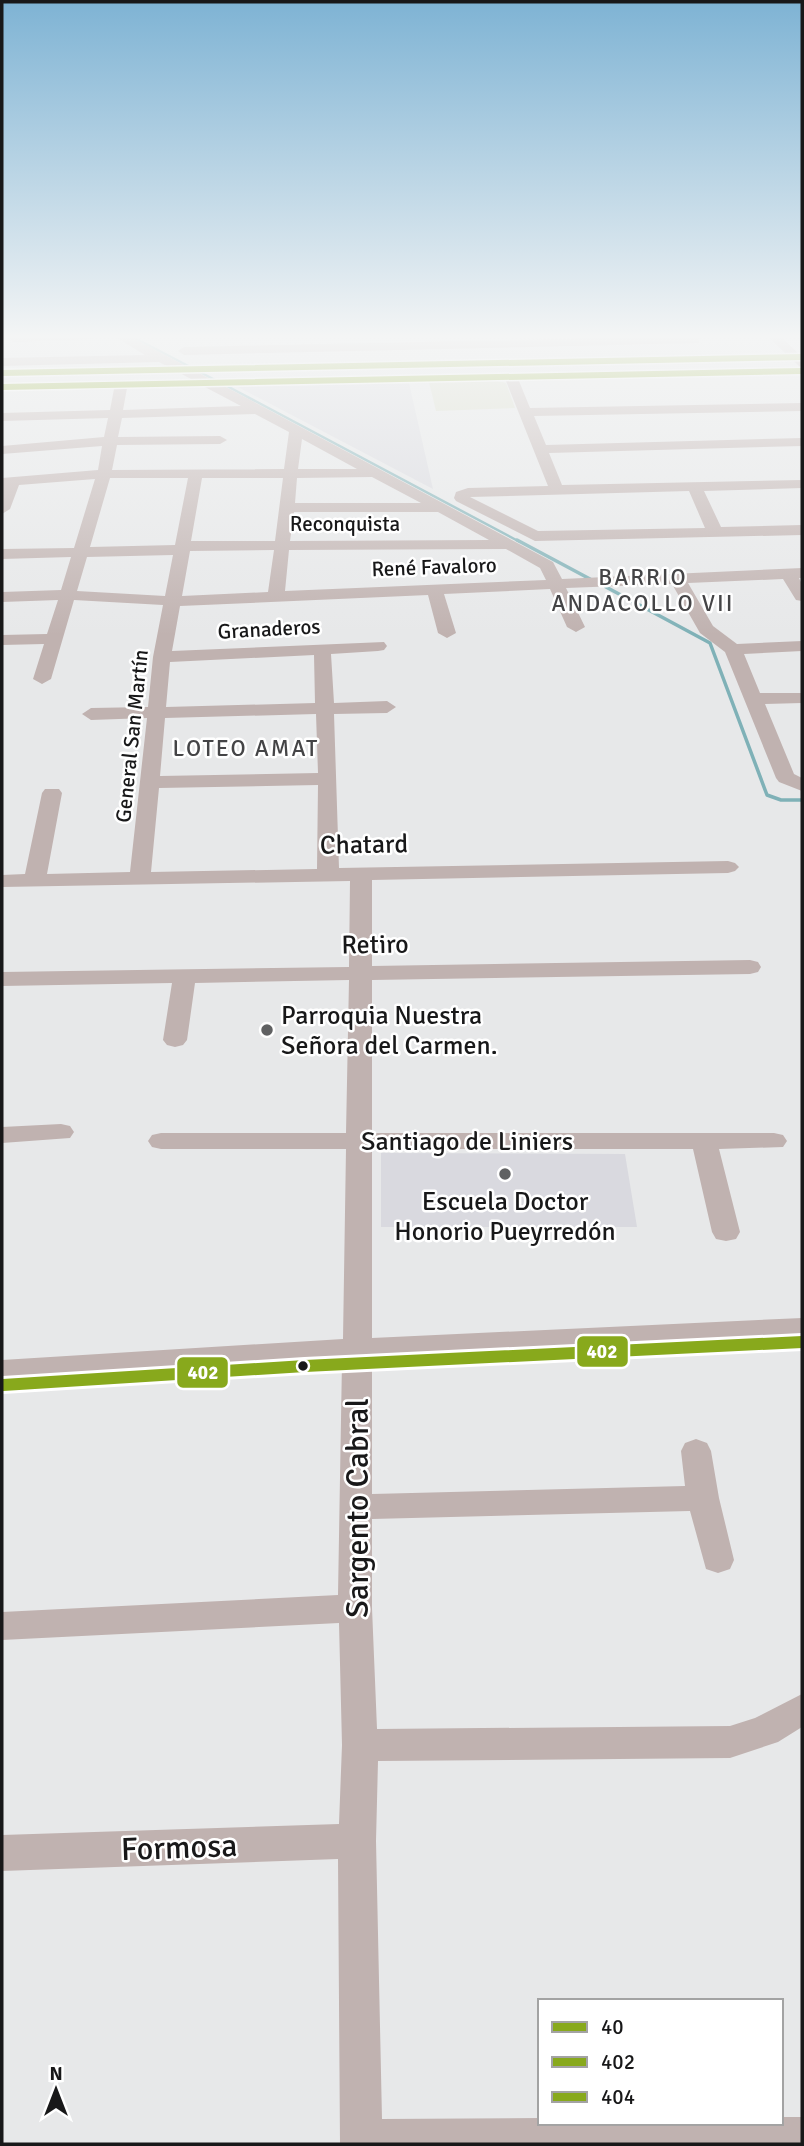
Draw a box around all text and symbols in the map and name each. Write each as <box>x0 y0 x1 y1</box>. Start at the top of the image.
street label: Reconquista <box>290 511 400 537</box>
street label: René Favaloro <box>371 552 497 582</box>
district label: BARRIO ANDACOLLO VII <box>552 563 734 618</box>
street label: Granaderos <box>217 613 321 645</box>
street label: General San Martín <box>110 648 154 824</box>
district label: LOTEO AMAT <box>173 734 319 763</box>
street label: Chatard <box>320 828 408 862</box>
street label: Retiro <box>341 928 409 962</box>
place label: Parroquia Nuestra Señora del Carmen. <box>281 1000 498 1062</box>
marker: Parroquia Nuestra Señora del Carmen. <box>259 1022 275 1038</box>
street label: Santiago de Liniers <box>361 1126 573 1158</box>
marker: Escuela Doctor Honorio Pueyrredón <box>497 1166 513 1182</box>
place label: Escuela Doctor Honorio Pueyrredón <box>394 1186 616 1248</box>
line badge: 402 <box>576 1335 629 1368</box>
text: 402 <box>587 1340 617 1364</box>
line badge: 402 <box>176 1356 229 1389</box>
unlabelled marker <box>296 1359 310 1373</box>
text: 402 <box>188 1361 218 1385</box>
street label: Sargento Cabral <box>338 1398 377 1618</box>
street label: Formosa <box>120 1826 238 1869</box>
legend <box>538 1999 783 2125</box>
text: 40 <box>601 2014 624 2040</box>
text: 402 <box>601 2049 635 2075</box>
north arrow <box>21 2055 91 2125</box>
text: N <box>49 2062 63 2086</box>
text: 404 <box>601 2084 635 2110</box>

